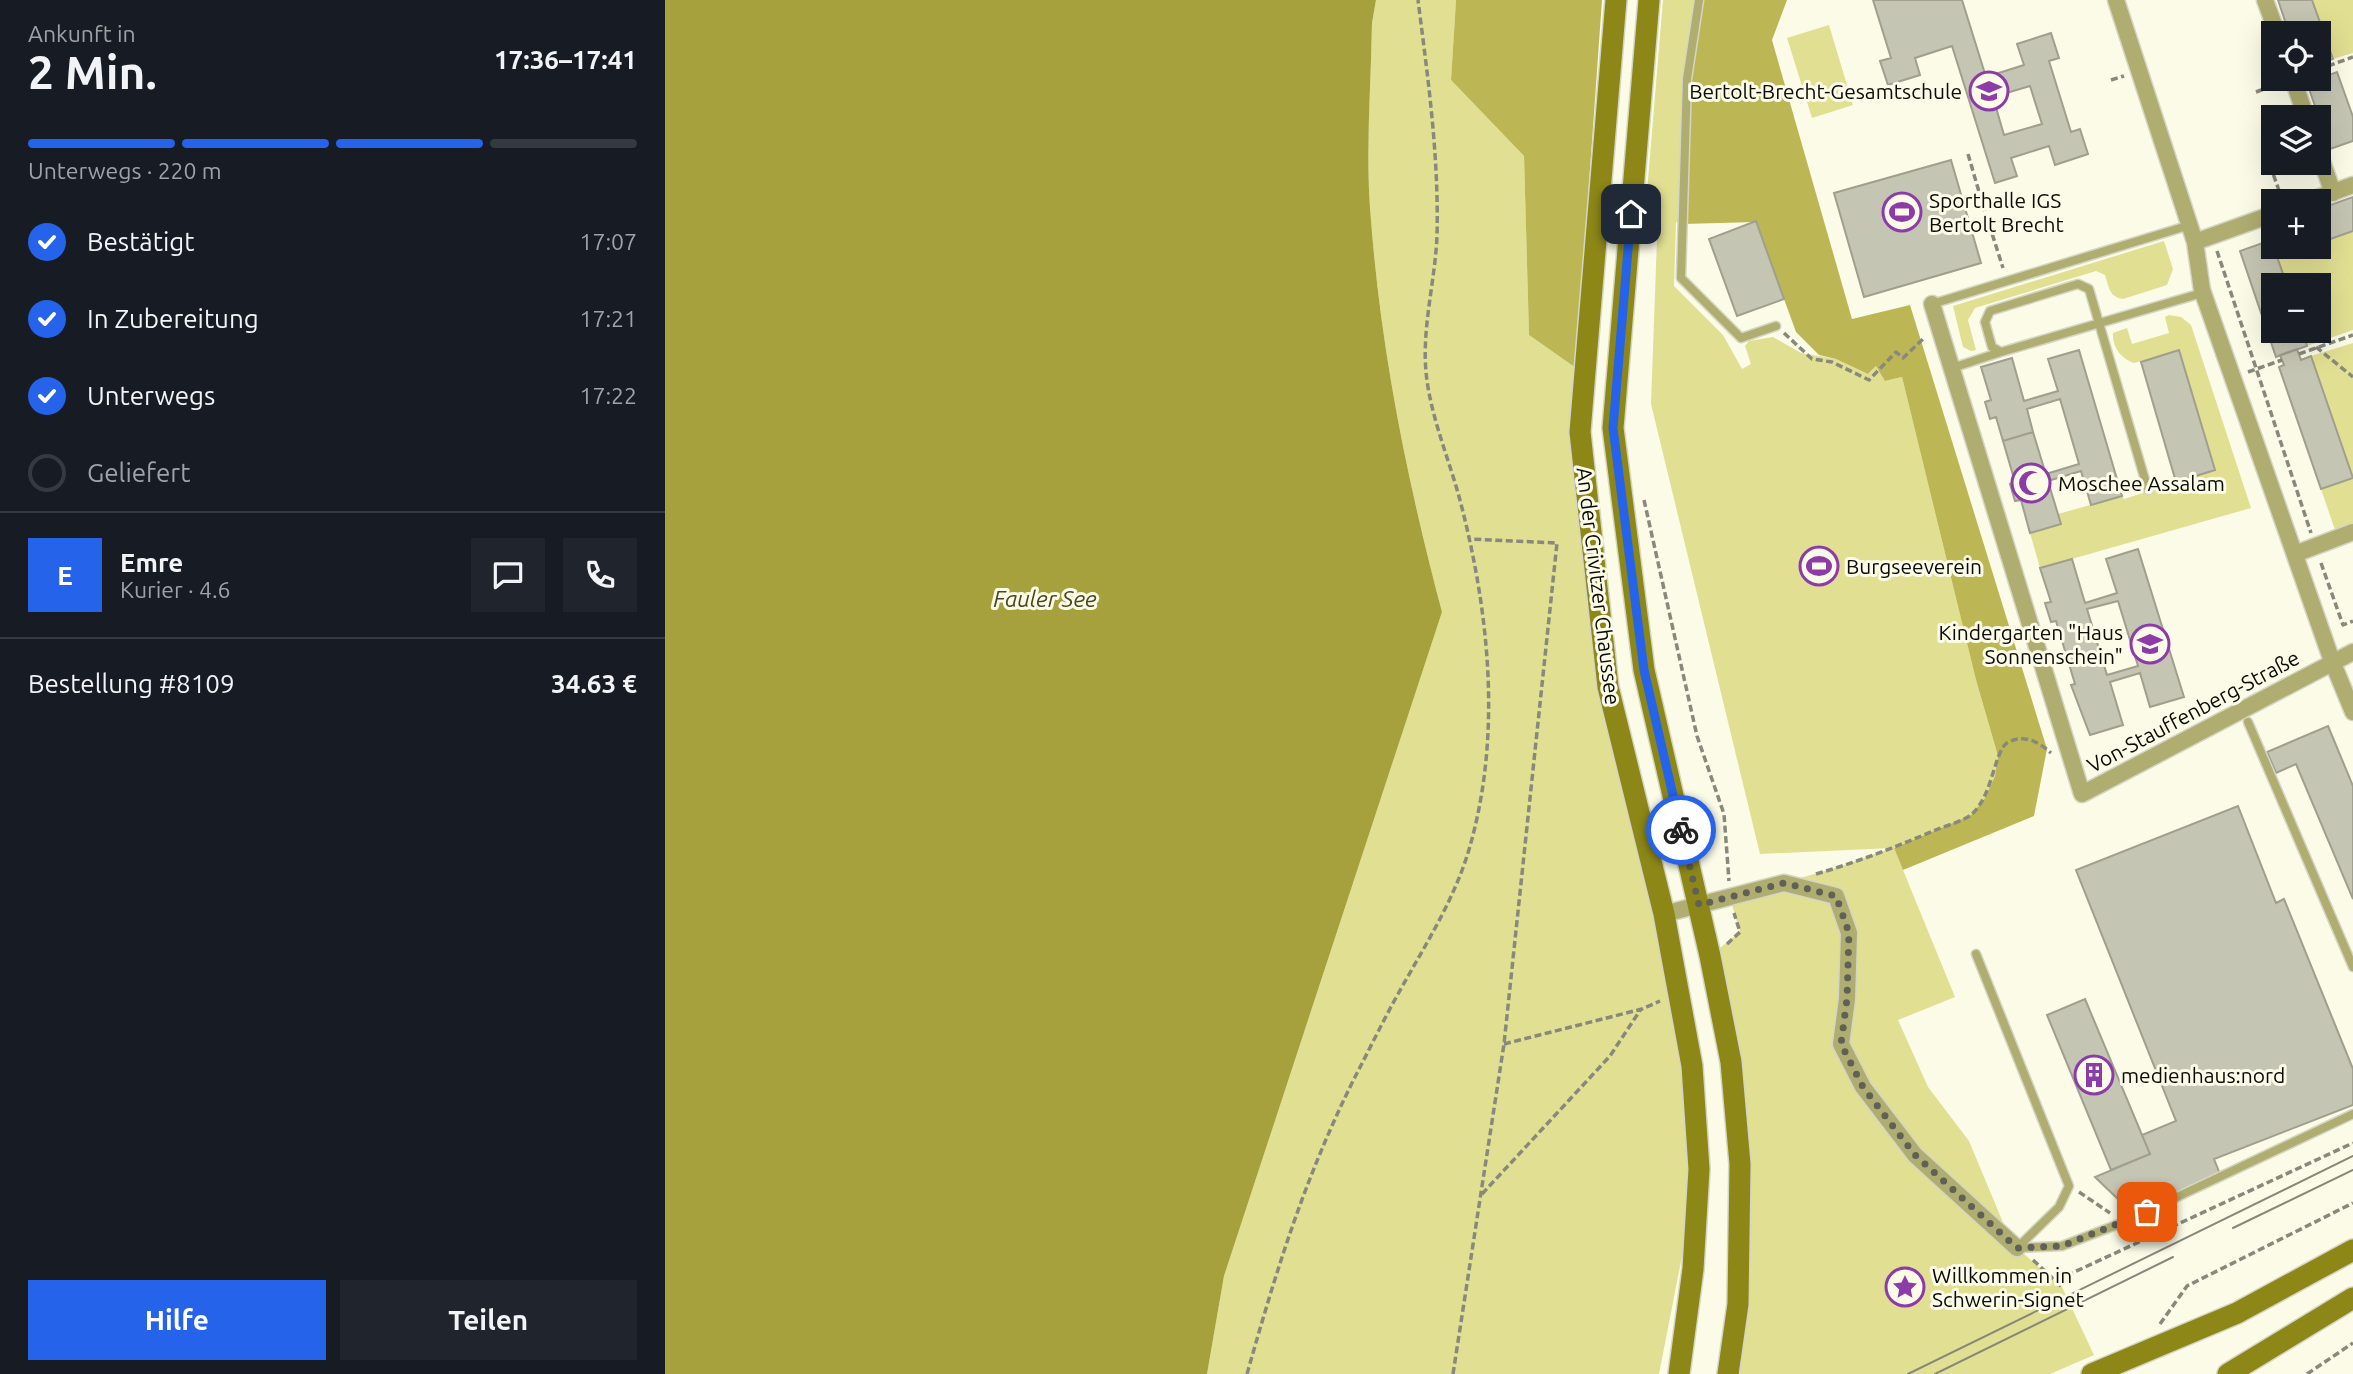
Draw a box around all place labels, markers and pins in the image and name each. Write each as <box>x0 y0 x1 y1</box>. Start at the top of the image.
school or university icon: Bertolt-Brecht-Gesamtschule <box>1968 70 2010 112</box>
place label: Bertolt-Brecht-Gesamtschule <box>1689 79 1962 103</box>
pin <box>1601 184 1661 244</box>
place label: Sporthalle IGS Bertolt Brecht <box>1929 188 2064 236</box>
sports icon: Sporthalle IGS Bertolt Brecht <box>1881 191 1923 233</box>
mosque icon: Moschee Assalam <box>2010 462 2052 504</box>
place label: Moschee Assalam <box>2058 471 2225 495</box>
sports icon: Burgseeverein <box>1798 545 1840 587</box>
place label: Burgseeverein <box>1846 554 1982 578</box>
place label: Kindergarten "Haus Sonnenschein" <box>1939 620 2123 668</box>
school or university icon: Kindergarten "Haus Sonnenschein" <box>2129 623 2171 665</box>
building icon: medienhaus:nord <box>2073 1054 2115 1096</box>
place label: medienhaus:nord <box>2121 1063 2285 1087</box>
pin <box>2117 1182 2177 1242</box>
place label: Willkommen in Schwerin-Signet <box>1932 1263 2084 1311</box>
place icon: Willkommen in Schwerin-Signet <box>1884 1266 1926 1308</box>

